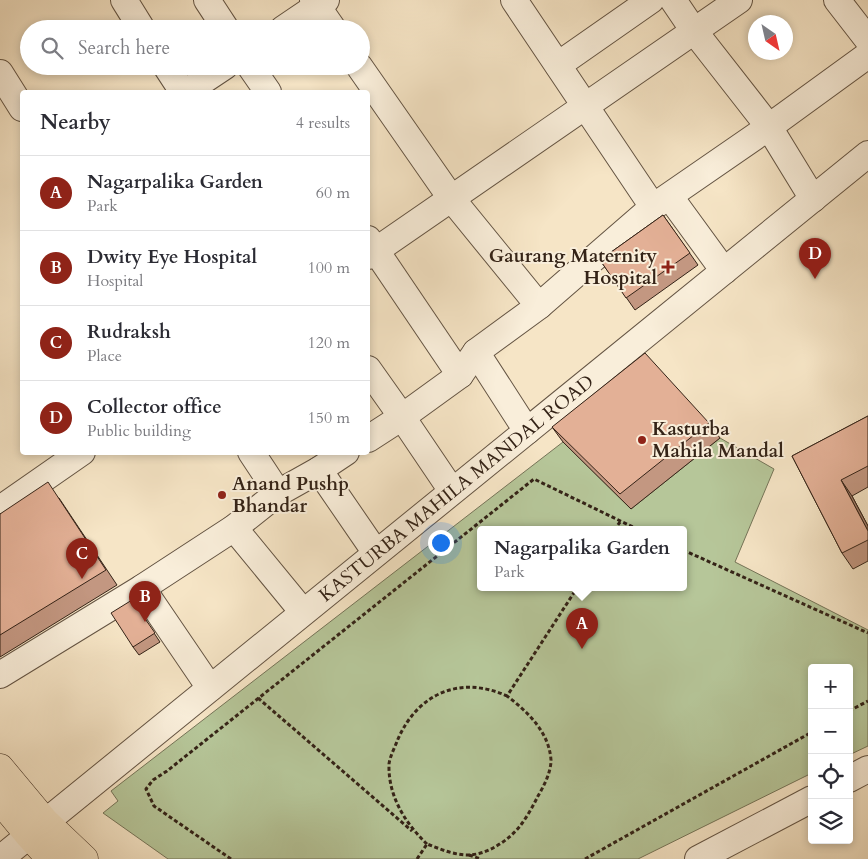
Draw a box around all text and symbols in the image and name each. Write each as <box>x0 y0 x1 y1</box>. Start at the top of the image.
north arrow <box>748 15 793 60</box>
search box <box>20 20 370 75</box>
icon: search <box>38 34 66 62</box>
text: Search here <box>78 35 170 61</box>
text: Nearby <box>40 108 111 137</box>
text: 4 results <box>296 112 350 134</box>
text: Nagarpalika Garden <box>87 169 263 195</box>
text: A <box>50 182 62 204</box>
text: 60 m <box>316 182 350 204</box>
text: Park <box>87 195 118 217</box>
pin: D <box>799 238 831 279</box>
place label: Gaurang Maternity Hospital <box>489 243 657 291</box>
text: Dwity Eye Hospital <box>87 244 257 270</box>
text: B <box>50 257 62 279</box>
text: 100 m <box>308 257 350 279</box>
marker: Gaurang Maternity Hospital <box>661 260 675 274</box>
text: Hospital <box>87 270 143 292</box>
text: Rudraksh <box>87 319 171 345</box>
text: C <box>50 332 62 354</box>
text: 120 m <box>308 332 350 354</box>
text: Place <box>87 345 122 367</box>
street label: KASTURBA MAHILA MANDAL ROAD <box>313 369 599 608</box>
text: Collector office <box>87 394 222 420</box>
text: D <box>49 407 63 429</box>
text: 150 m <box>308 407 350 429</box>
place label: Kasturba Mahila Mandal <box>652 416 784 464</box>
text: Public building <box>87 420 191 442</box>
marker: Kasturba Mahila Mandal <box>636 434 648 446</box>
place label: Anand Pushp Bhandar <box>232 471 349 519</box>
marker: Anand Pushp Bhandar <box>216 489 228 501</box>
popup <box>477 526 687 591</box>
your location <box>428 530 454 556</box>
text: Nagarpalika Garden <box>494 535 670 561</box>
pin: C <box>66 538 98 579</box>
text: Park <box>494 561 525 583</box>
pin: B <box>129 581 161 622</box>
pin: A <box>566 608 598 649</box>
map controls <box>808 664 853 844</box>
button: + <box>808 664 853 709</box>
button: − <box>808 709 853 754</box>
button: locate <box>808 754 853 799</box>
button: layers <box>808 799 853 844</box>

